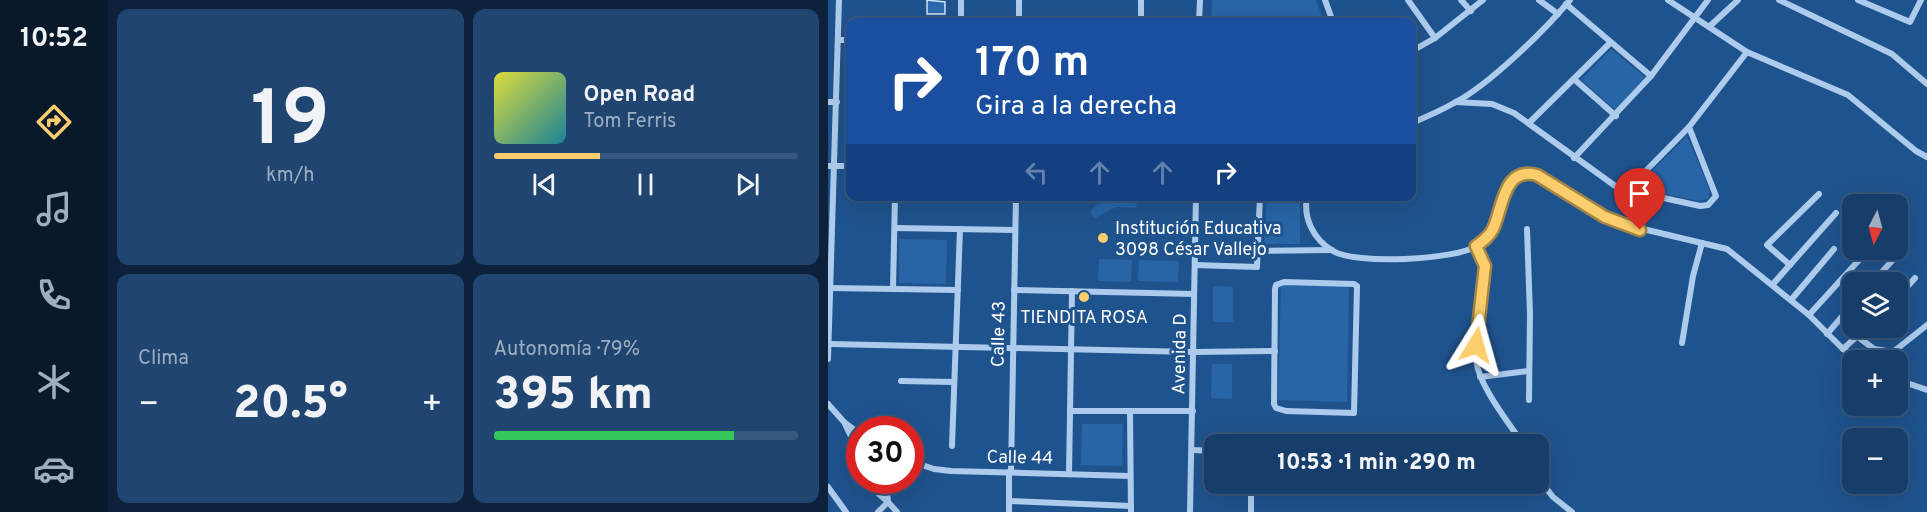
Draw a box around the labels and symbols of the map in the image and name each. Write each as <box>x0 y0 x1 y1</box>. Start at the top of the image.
pin <box>1614 168 1665 230</box>
north arrow <box>1842 194 1908 260</box>
place label: Institución Educativa 3098 César Vallejo <box>1115 218 1282 262</box>
marker: Institución Educativa 3098 César Vallejo <box>1096 231 1110 245</box>
marker: TIENDITA ROSA <box>1077 290 1091 304</box>
street label: Calle 43 <box>987 301 1012 367</box>
place label: TIENDITA ROSA <box>1020 307 1148 330</box>
street label: Avenida D <box>1168 313 1193 395</box>
position arrow <box>1444 313 1508 377</box>
speed limit sign: 30 <box>846 416 924 494</box>
street label: Calle 44 <box>986 446 1054 471</box>

